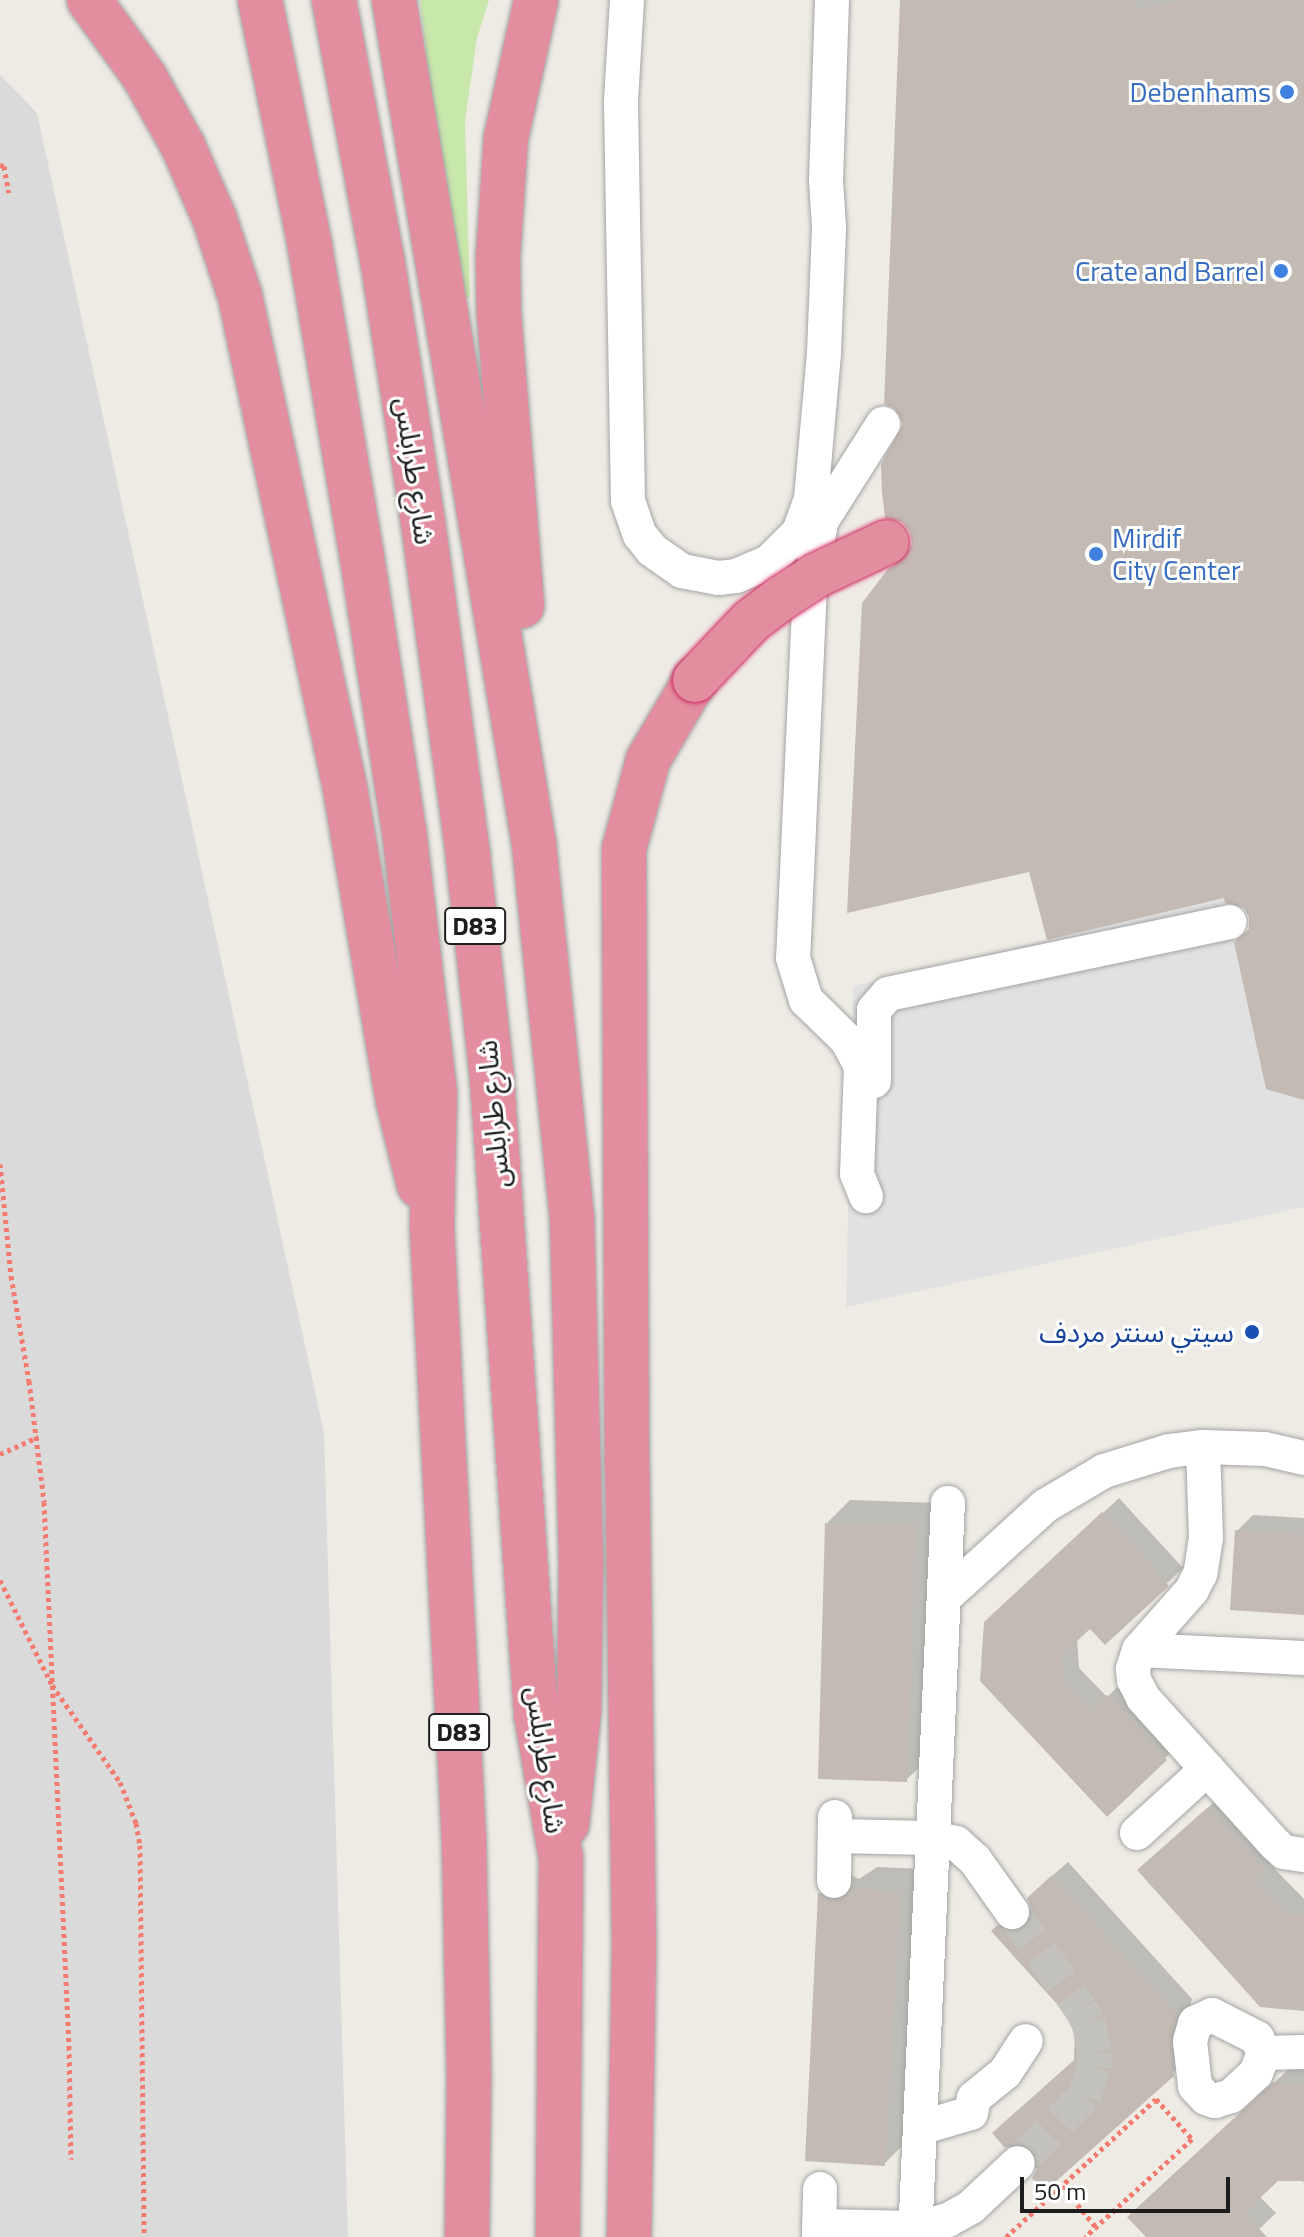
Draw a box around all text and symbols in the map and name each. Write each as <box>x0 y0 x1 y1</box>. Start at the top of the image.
place label: Debenhams <box>1129 75 1271 109</box>
marker: Debenhams <box>1278 83 1296 101</box>
place label: Crate and Barrel <box>1075 254 1265 288</box>
marker: Crate and Barrel <box>1272 262 1290 280</box>
street label: شارع طرابلس <box>388 395 442 547</box>
place label: Mirdif City Center <box>1112 521 1241 587</box>
marker: Mirdif City Center <box>1087 545 1105 563</box>
road number: D83 <box>443 904 507 948</box>
street label: شارع طرابلس <box>470 1039 516 1189</box>
place label: سيتي سنتر مردف <box>1039 1315 1234 1349</box>
marker: سيتي سنتر مردف <box>1241 1321 1263 1343</box>
street label: شارع طرابلس <box>519 1684 573 1836</box>
road number: D83 <box>427 1710 491 1754</box>
scale bar <box>1024 2161 1234 2211</box>
text: 50 m <box>1034 2173 1086 2209</box>

